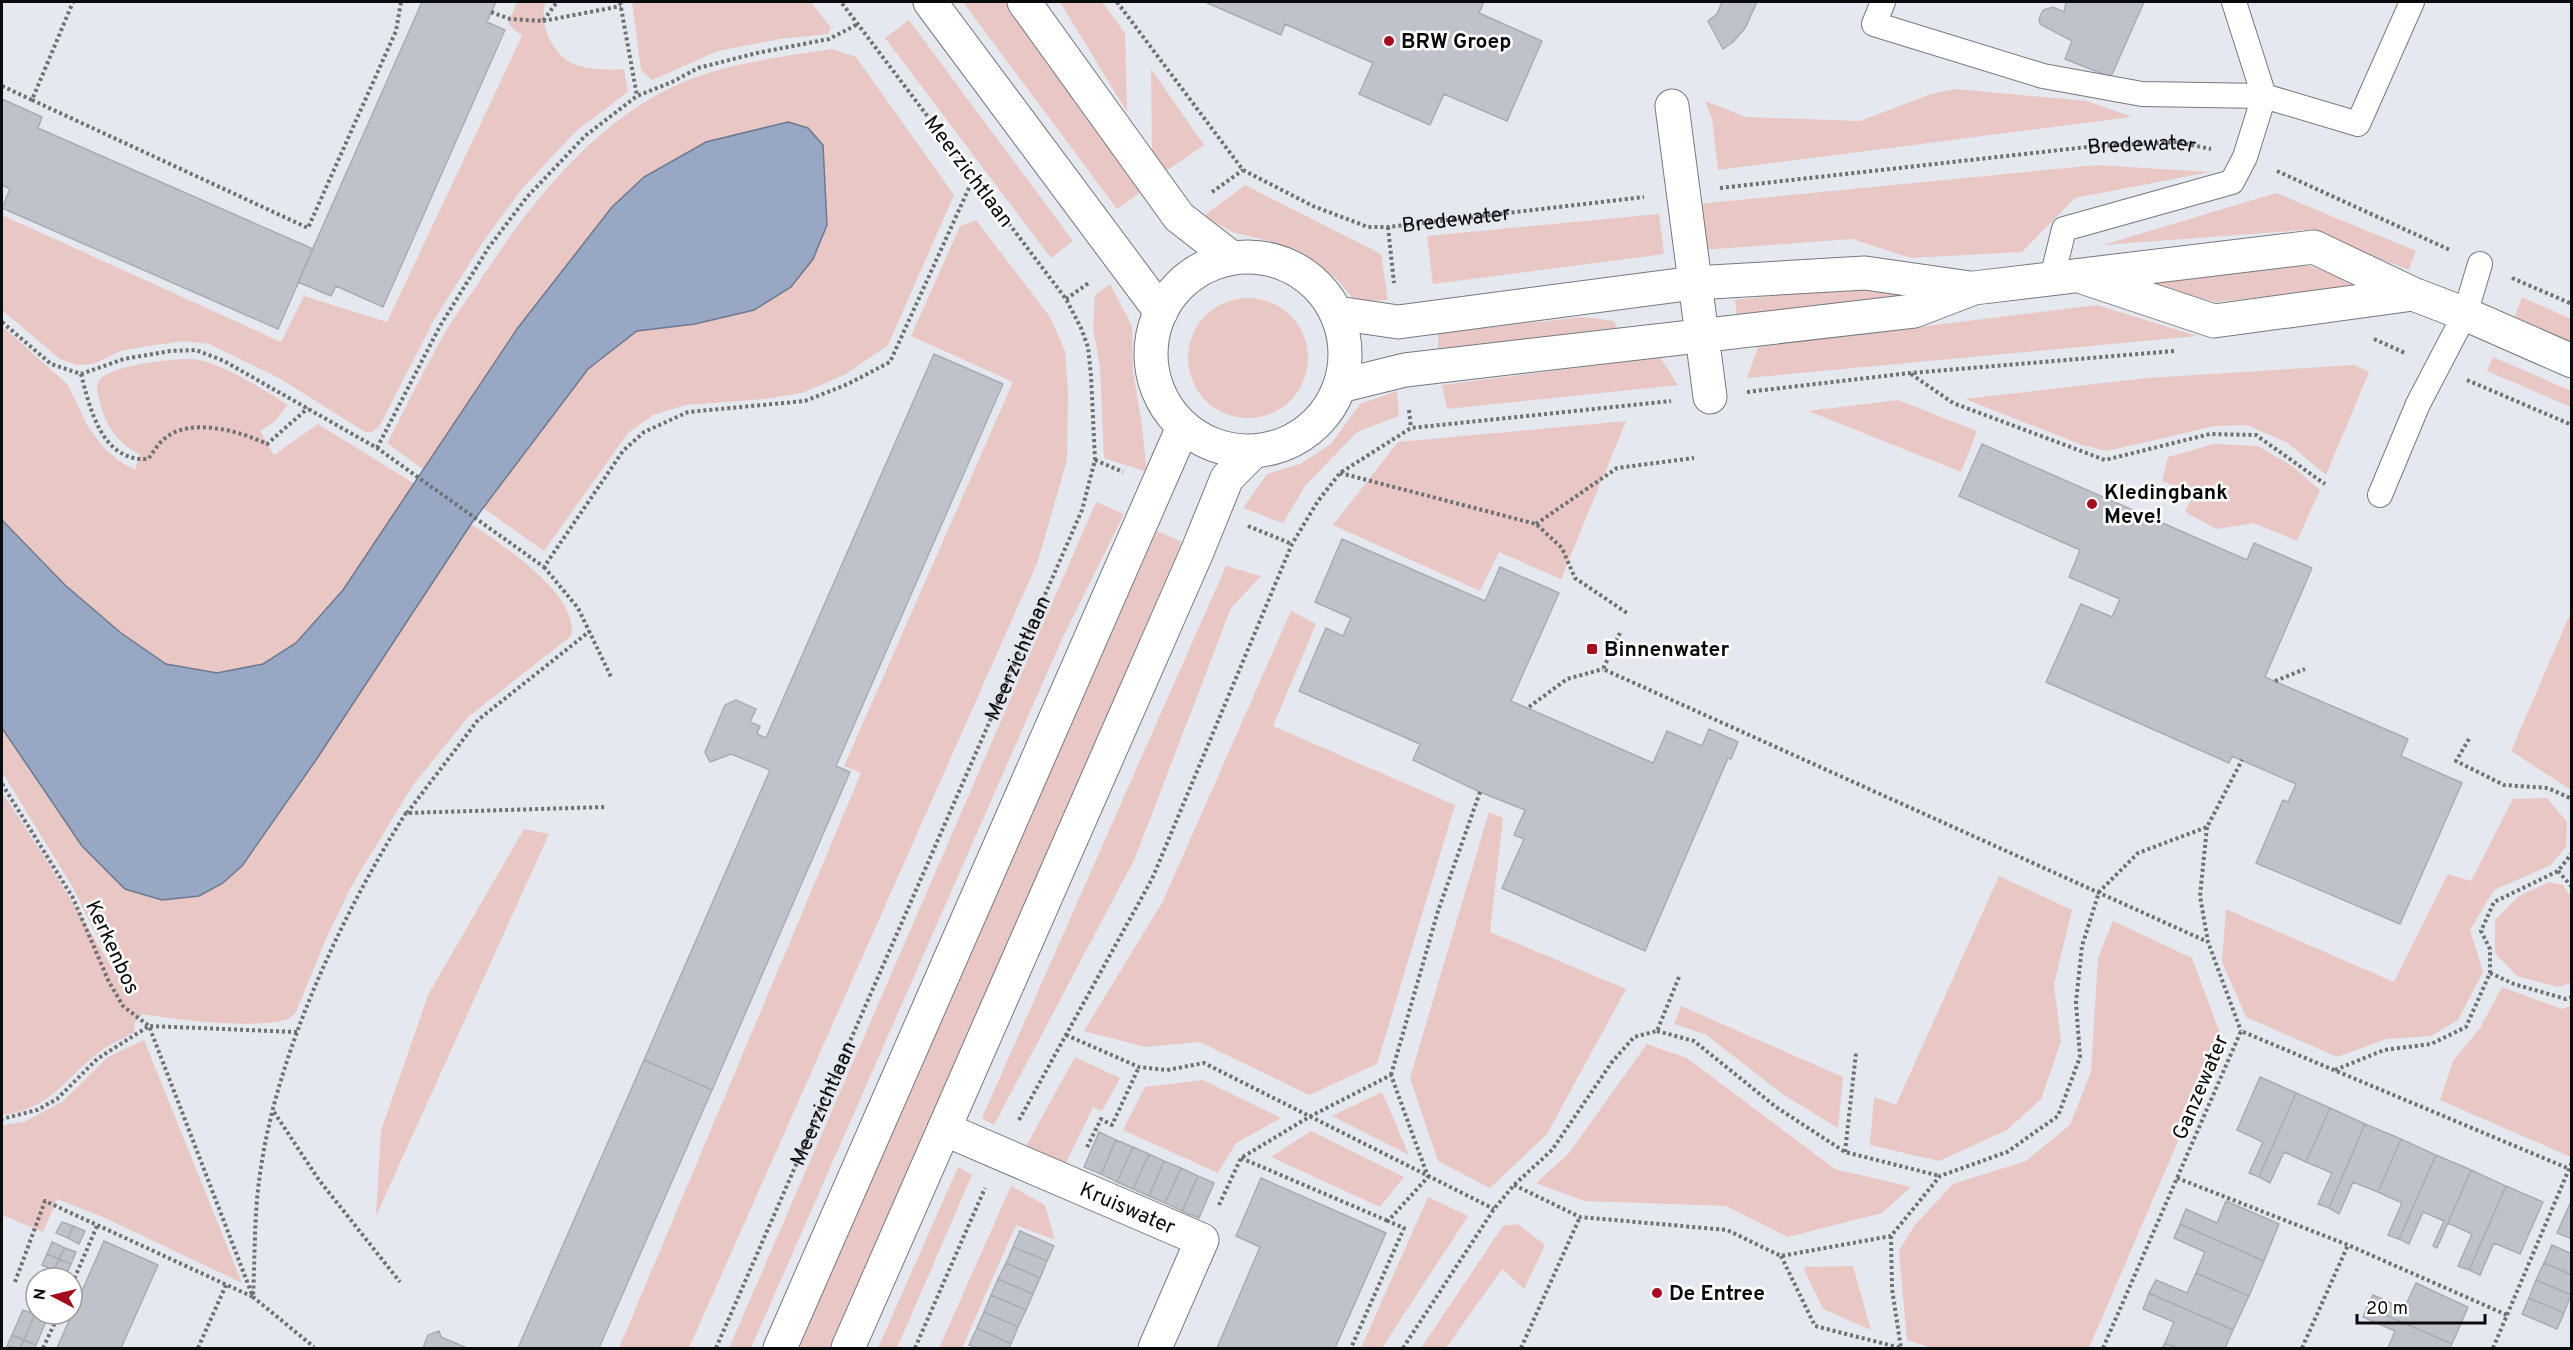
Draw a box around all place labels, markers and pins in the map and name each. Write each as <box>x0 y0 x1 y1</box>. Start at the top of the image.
place label: BRW Groep <box>1401 29 1511 56</box>
marker: BRW Groep <box>1382 34 1396 48</box>
place label: Kledingbank Meve! <box>2104 480 2228 531</box>
marker: Kledingbank Meve! <box>2085 497 2099 511</box>
place label: Binnenwater <box>1604 637 1729 664</box>
marker: Binnenwater <box>1585 642 1599 656</box>
place label: De Entree <box>1669 1281 1765 1308</box>
marker: De Entree <box>1650 1286 1664 1300</box>

